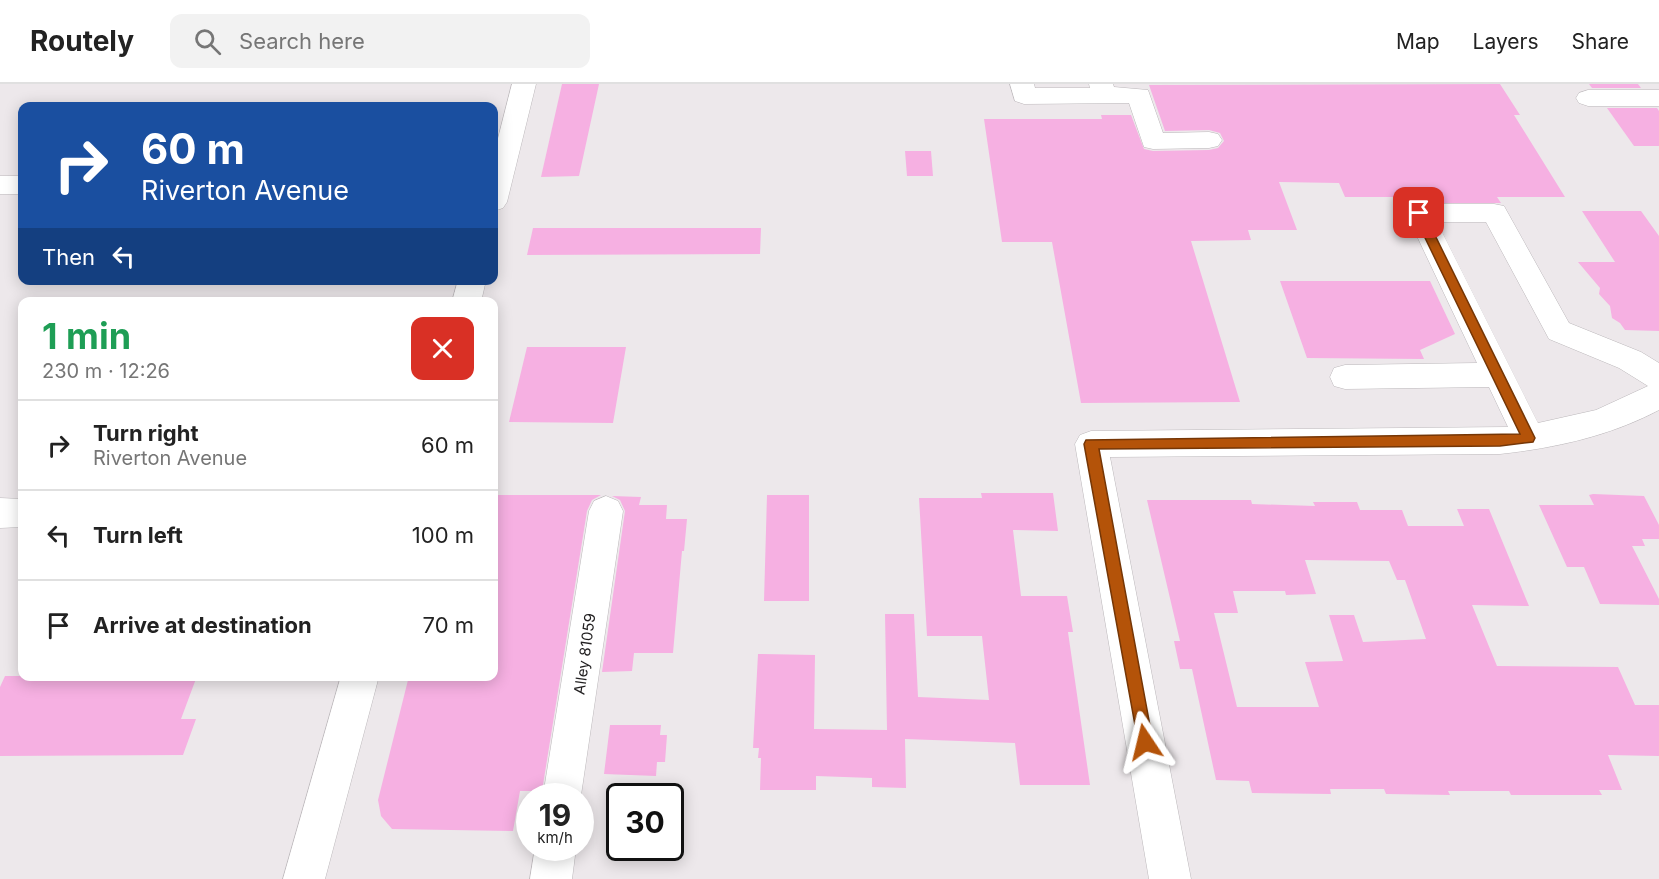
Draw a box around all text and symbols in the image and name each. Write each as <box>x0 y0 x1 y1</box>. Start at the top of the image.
search box <box>170 14 590 68</box>
text: Routely <box>30 24 134 58</box>
icon: search <box>191 25 224 58</box>
text: Search here <box>239 28 365 54</box>
text: Map <box>1396 29 1440 54</box>
text: Layers <box>1473 29 1539 54</box>
text: Share <box>1572 29 1629 54</box>
text: 60 m <box>141 123 245 174</box>
icon: right <box>42 126 120 204</box>
text: Riverton Avenue <box>141 174 349 207</box>
pin <box>1393 187 1444 238</box>
icon: arrive <box>1402 196 1435 229</box>
icon: left <box>107 240 140 273</box>
text: Then <box>42 244 95 270</box>
text: 1 min <box>42 314 131 358</box>
button: close <box>411 317 474 380</box>
text: 230 m · 12:26 <box>42 359 170 383</box>
text: Turn right <box>93 420 199 446</box>
icon: right <box>42 429 75 462</box>
text: 60 m <box>421 432 474 458</box>
text: Riverton Avenue <box>93 446 247 470</box>
icon: left <box>42 519 75 552</box>
text: Turn left <box>93 522 183 548</box>
text: 100 m <box>412 522 474 548</box>
icon: arrive <box>42 609 75 642</box>
text: Arrive at destination <box>93 612 312 638</box>
text: 70 m <box>423 612 474 638</box>
street label: Alley 81059 <box>569 612 600 696</box>
position arrow <box>1113 710 1177 774</box>
speed limit sign: 30 <box>606 783 684 861</box>
text: 19 <box>539 797 571 833</box>
text: km/h <box>537 828 573 847</box>

